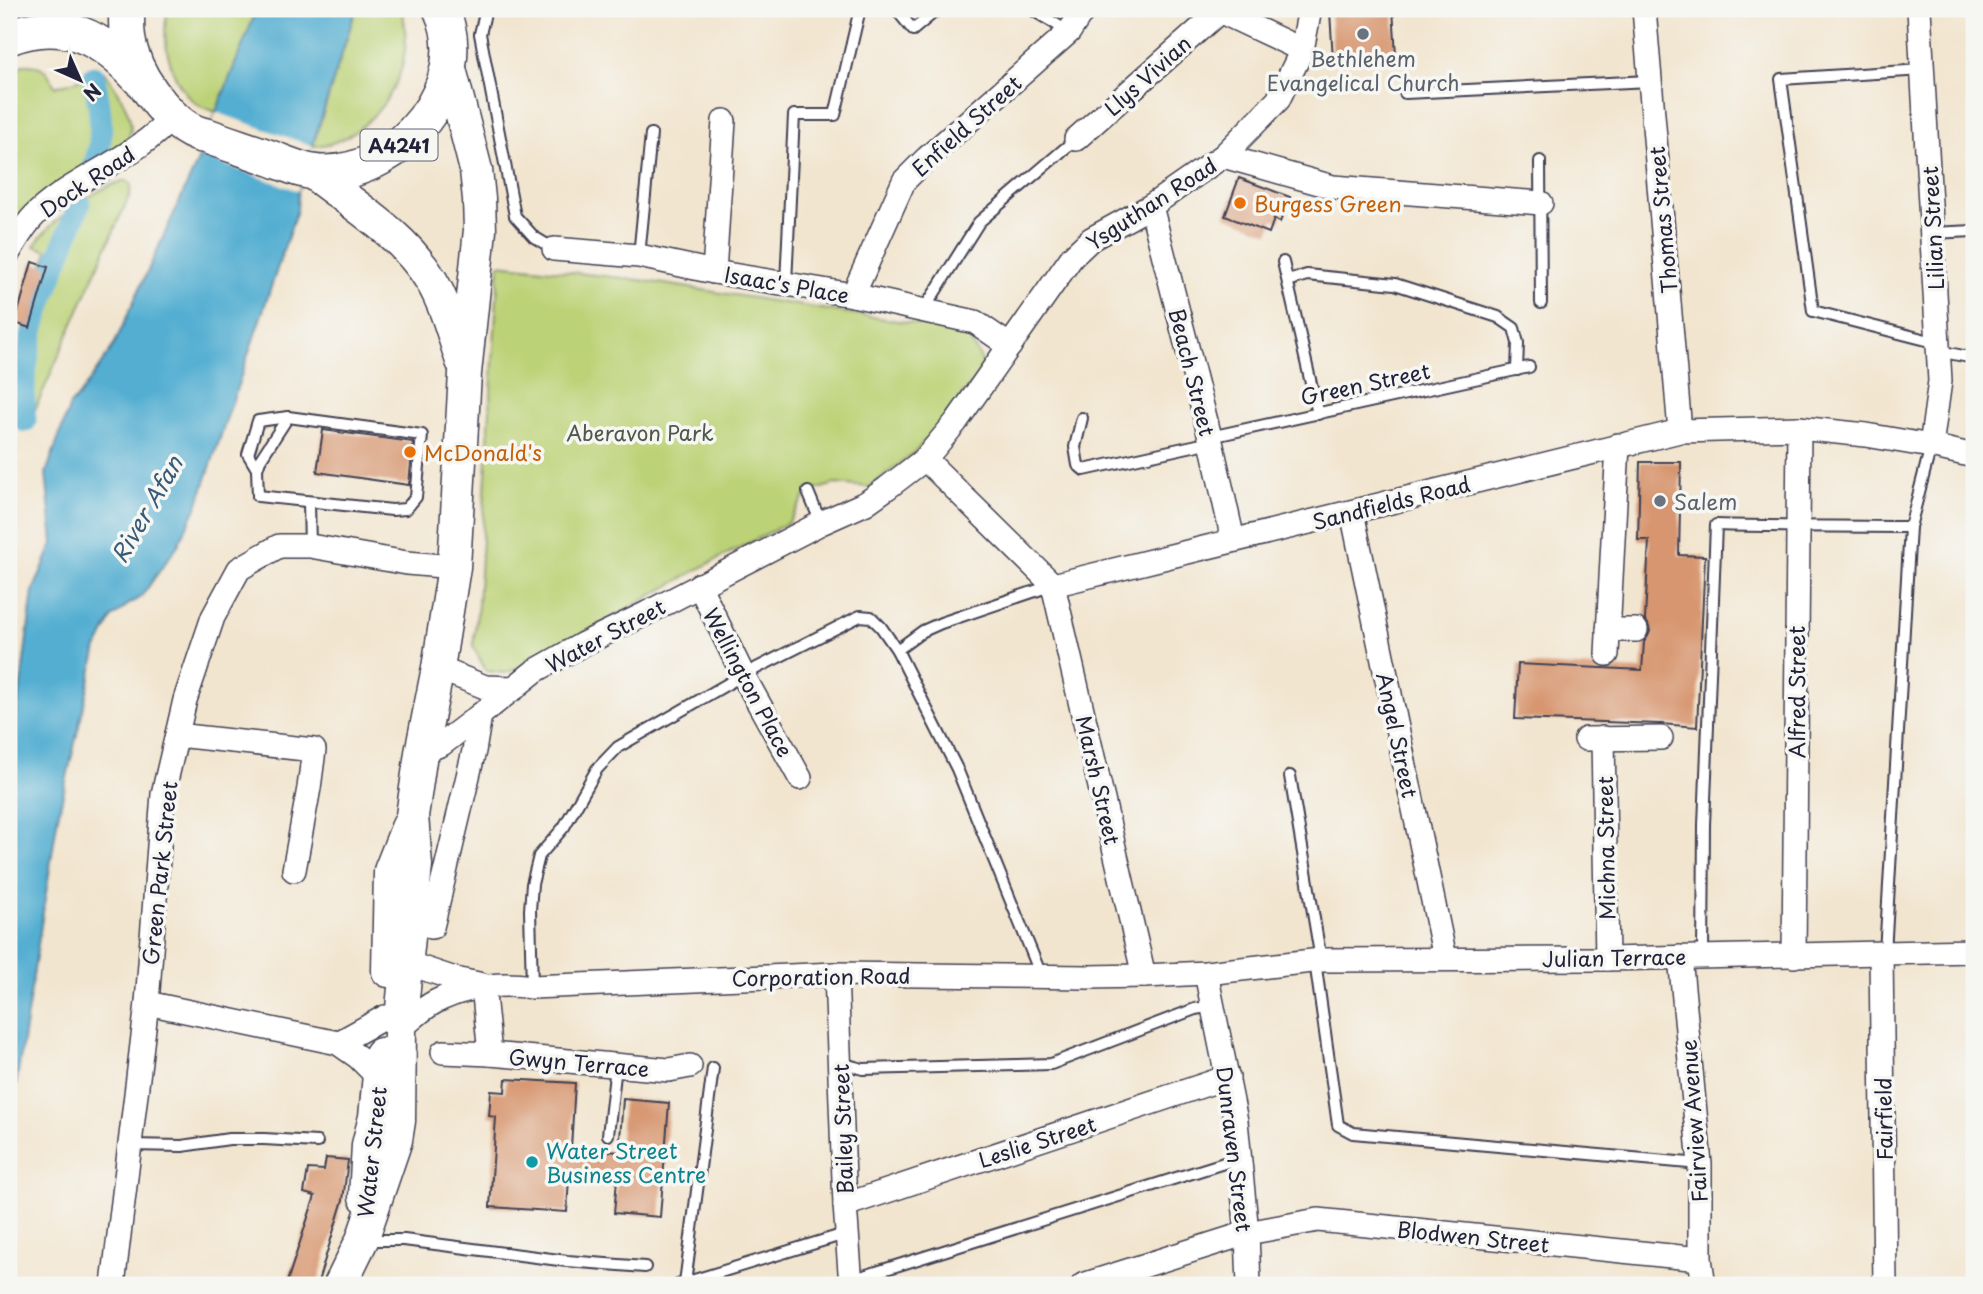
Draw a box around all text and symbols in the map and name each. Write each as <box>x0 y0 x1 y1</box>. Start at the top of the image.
marker: Bethlehem Evangelical Church <box>1355 26 1371 42</box>
street label: Llys Vivian <box>1097 27 1197 123</box>
place label: Bethlehem Evangelical Church <box>1267 42 1459 98</box>
north arrow <box>46 46 116 116</box>
street label: Enfield Street <box>904 67 1028 183</box>
text: N <box>78 78 108 108</box>
road number: A4241 <box>360 130 438 160</box>
street label: Dock Road <box>33 137 141 225</box>
street label: Thomas Street <box>1640 145 1684 295</box>
street label: Ysguthan Road <box>1079 149 1223 257</box>
street label: Lilian Street <box>1913 165 1951 291</box>
place label: Burgess Green <box>1254 187 1402 219</box>
marker: Burgess Green <box>1232 195 1248 211</box>
street label: Isaac's Place <box>722 257 852 311</box>
street label: Beach Street <box>1162 305 1224 439</box>
street label: Green Street <box>1297 354 1433 412</box>
park label: Aberavon Park <box>566 416 714 448</box>
place label: McDonald's <box>424 436 542 468</box>
marker: McDonald's <box>402 444 418 460</box>
water label: River Afan <box>101 448 191 569</box>
street label: Sandfields Road <box>1309 467 1473 537</box>
place label: Salem <box>1674 485 1737 517</box>
marker: Salem <box>1652 493 1668 509</box>
street label: Water Street <box>539 590 671 680</box>
street label: Wellington Place <box>696 602 802 762</box>
street label: Alfred Street <box>1780 626 1812 758</box>
street label: Angel Street <box>1369 669 1427 801</box>
street label: Marsh Street <box>1069 712 1129 848</box>
street label: Michna Street <box>1588 776 1622 920</box>
street label: Green Park Street <box>133 780 185 966</box>
street label: Julian Terrace <box>1542 940 1686 974</box>
street label: Corporation Road <box>731 958 911 994</box>
street label: Fairview Avenue <box>1671 1039 1715 1203</box>
street label: Gwyn Terrace <box>507 1040 651 1084</box>
street label: Bailey Street <box>824 1063 860 1195</box>
street label: Dunraven Street <box>1209 1064 1261 1234</box>
street label: Fairfield <box>1866 1077 1900 1161</box>
street label: Water Street <box>348 1085 394 1219</box>
street label: Leslie Street <box>974 1107 1100 1175</box>
place label: Water Street Business Centre <box>546 1134 706 1190</box>
marker: Water Street Business Centre <box>524 1154 540 1170</box>
street label: Blodwen Street <box>1395 1212 1551 1260</box>

